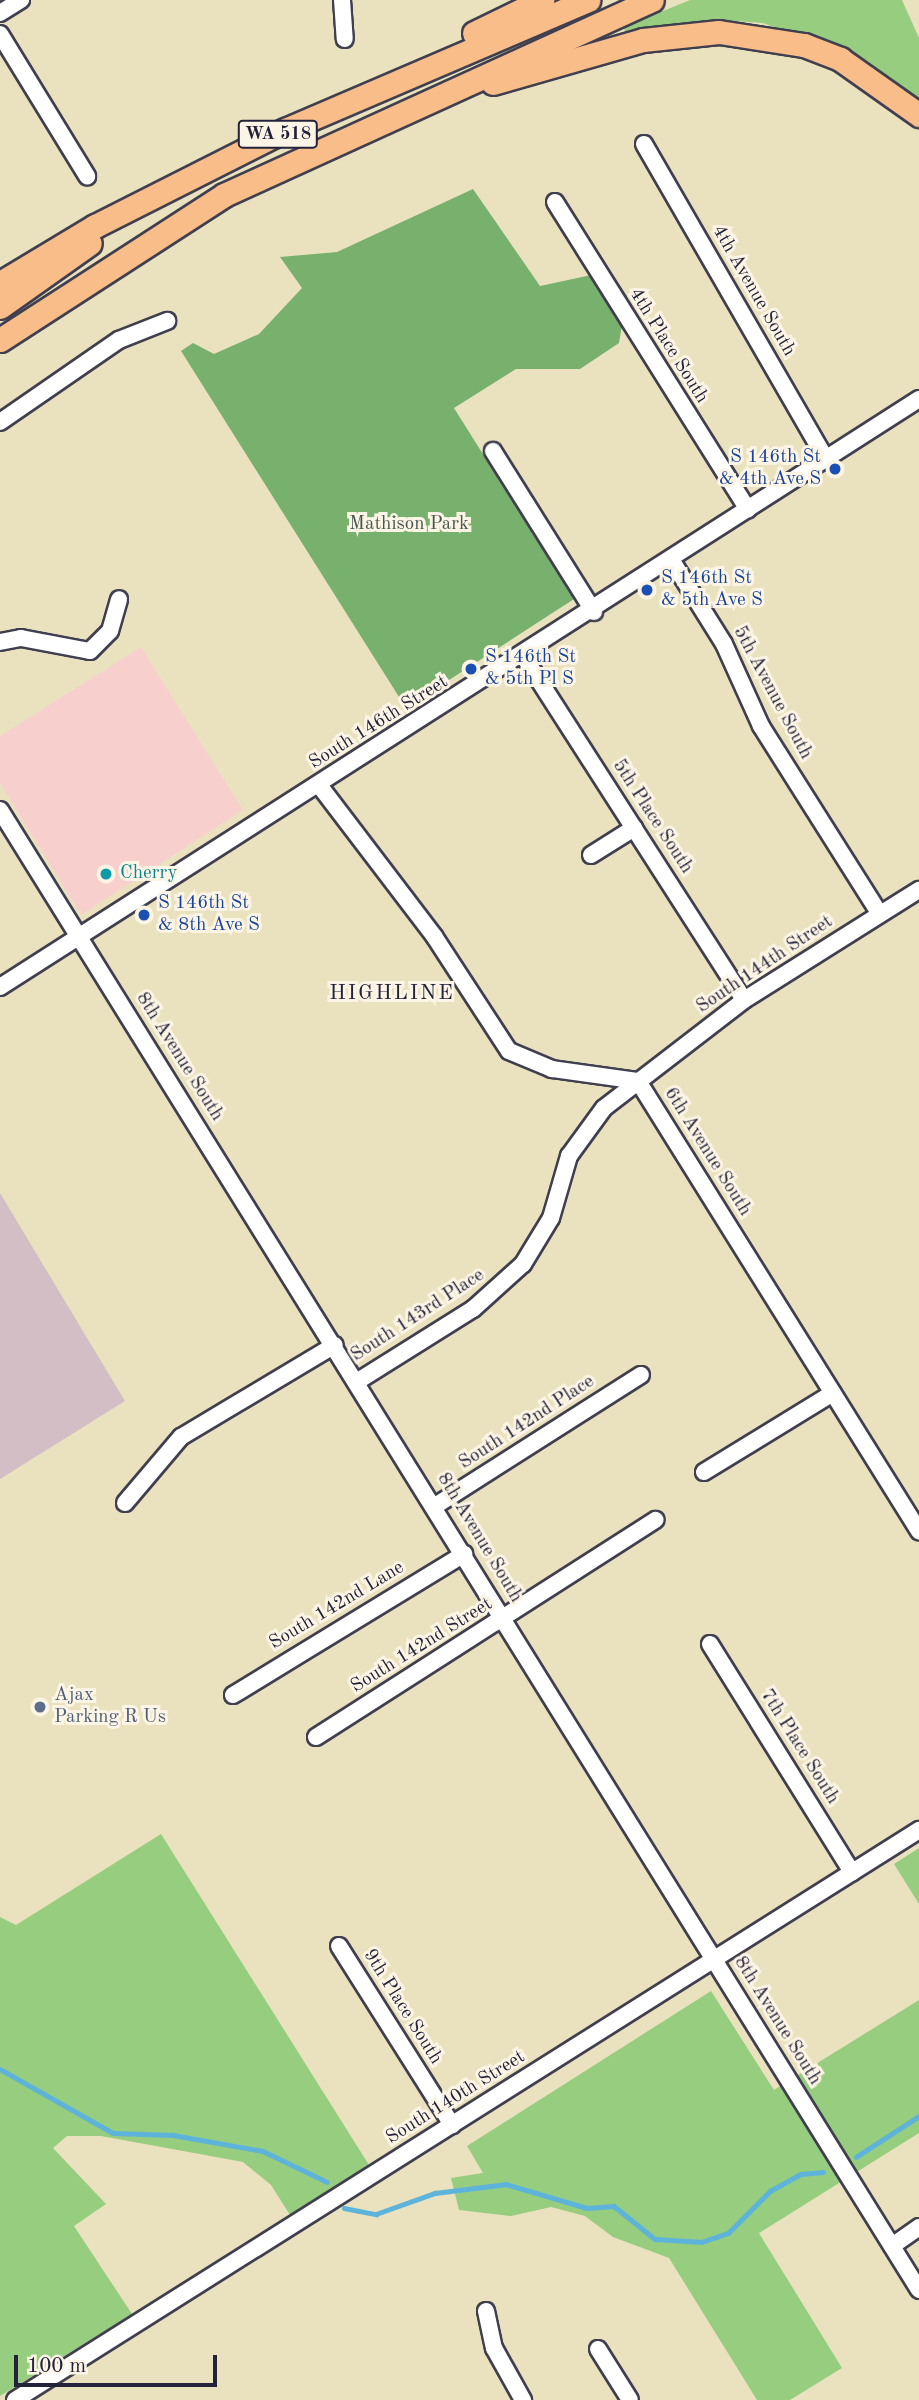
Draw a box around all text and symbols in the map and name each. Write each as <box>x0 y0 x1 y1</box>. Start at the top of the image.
road number: WA 518 <box>238 119 318 148</box>
street label: 4th Avenue South <box>706 222 800 360</box>
street label: 4th Place South <box>624 284 712 408</box>
place label: S 146th St & 4th Ave S <box>719 447 821 491</box>
marker: S 146th St & 4th Ave S <box>827 461 843 477</box>
park label: Mathison Park <box>349 514 469 536</box>
place label: S 146th St & 5th Ave S <box>661 568 763 612</box>
marker: S 146th St & 5th Ave S <box>639 582 655 598</box>
street label: 5th Avenue South <box>727 623 817 763</box>
place label: S 146th St & 5th Pl S <box>485 647 576 691</box>
marker: S 146th St & 5th Pl S <box>463 661 479 677</box>
street label: South 146th Street <box>305 671 453 775</box>
street label: 5th Place South <box>607 756 697 878</box>
place label: Cherry <box>120 863 177 885</box>
marker: Cherry <box>98 866 114 882</box>
place label: S 146th St & 8th Ave S <box>158 893 260 937</box>
marker: S 146th St & 8th Ave S <box>136 907 152 923</box>
street label: South 144th Street <box>693 911 837 1019</box>
district label: HIGHLINE <box>330 981 454 1007</box>
street label: 8th Avenue South <box>130 988 228 1126</box>
street label: 6th Avenue South <box>658 1083 756 1221</box>
street label: South 143rd Place <box>347 1264 489 1368</box>
street label: South 142nd Place <box>455 1371 599 1475</box>
street label: 8th Avenue South <box>431 1469 527 1607</box>
street label: South 142nd Lane <box>265 1557 409 1655</box>
street label: South 142nd Street <box>347 1593 497 1699</box>
place label: Ajax Parking R Us <box>54 1685 166 1729</box>
street label: 7th Place South <box>755 1685 843 1809</box>
marker: Ajax Parking R Us <box>32 1699 48 1715</box>
street label: 9th Place South <box>358 1945 446 2069</box>
street label: 8th Avenue South <box>728 1952 826 2090</box>
street label: South 140th Street <box>382 2046 530 2150</box>
scale bar <box>18 2340 220 2384</box>
text: 100 m <box>27 2356 86 2377</box>

